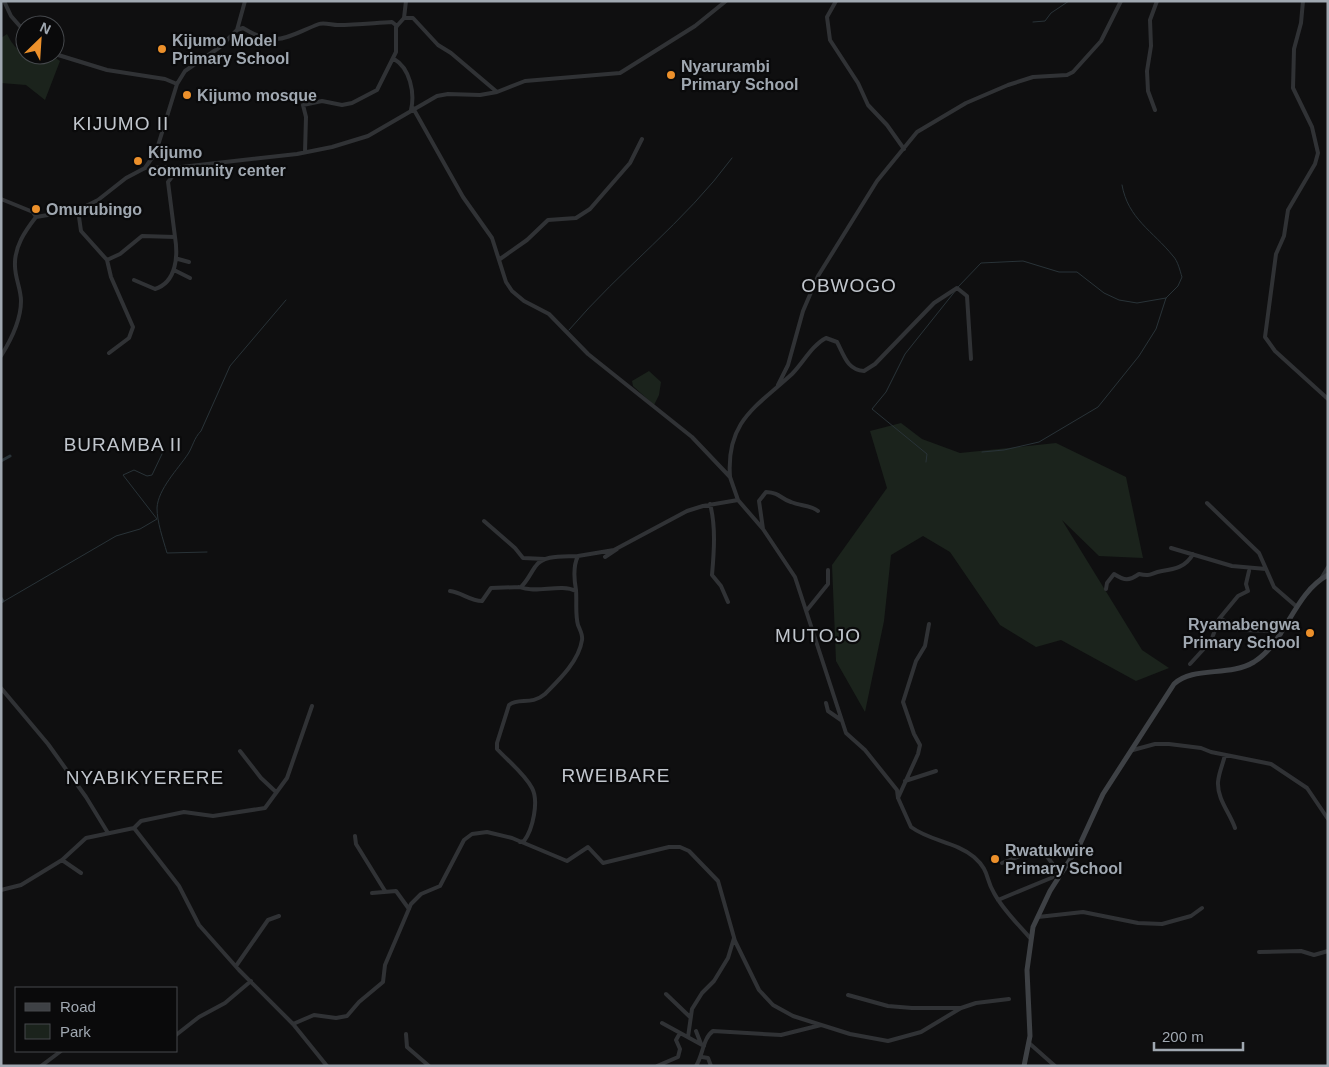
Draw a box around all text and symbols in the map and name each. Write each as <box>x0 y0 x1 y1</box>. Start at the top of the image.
north arrow <box>15 15 65 65</box>
text: N <box>38 19 53 38</box>
place label: Kijumo Model Primary School <box>172 32 289 67</box>
marker: Kijumo Model Primary School <box>156 43 168 55</box>
place label: Nyarurambi Primary School <box>681 58 798 93</box>
marker: Nyarurambi Primary School <box>665 69 677 81</box>
place label: Kijumo mosque <box>197 87 317 104</box>
marker: Kijumo mosque <box>181 89 193 101</box>
district label: KIJUMO II <box>73 113 169 134</box>
place label: Kijumo community center <box>148 144 286 179</box>
marker: Kijumo community center <box>132 155 144 167</box>
place label: Omurubingo <box>46 201 142 218</box>
marker: Omurubingo <box>30 203 42 215</box>
district label: OBWOGO <box>801 275 897 296</box>
district label: BURAMBA II <box>64 434 182 455</box>
place label: Ryamabengwa Primary School <box>1183 616 1300 651</box>
district label: MUTOJO <box>775 625 861 646</box>
marker: Ryamabengwa Primary School <box>1304 627 1316 639</box>
district label: RWEIBARE <box>561 765 671 786</box>
district label: NYABIKYERERE <box>66 767 224 788</box>
place label: Rwatukwire Primary School <box>1005 842 1122 877</box>
marker: Rwatukwire Primary School <box>989 853 1001 865</box>
legend <box>15 987 178 1052</box>
text: Road <box>60 998 96 1015</box>
scale bar <box>1154 1020 1243 1052</box>
text: Park <box>60 1023 91 1040</box>
text: 200 m <box>1162 1028 1204 1045</box>

